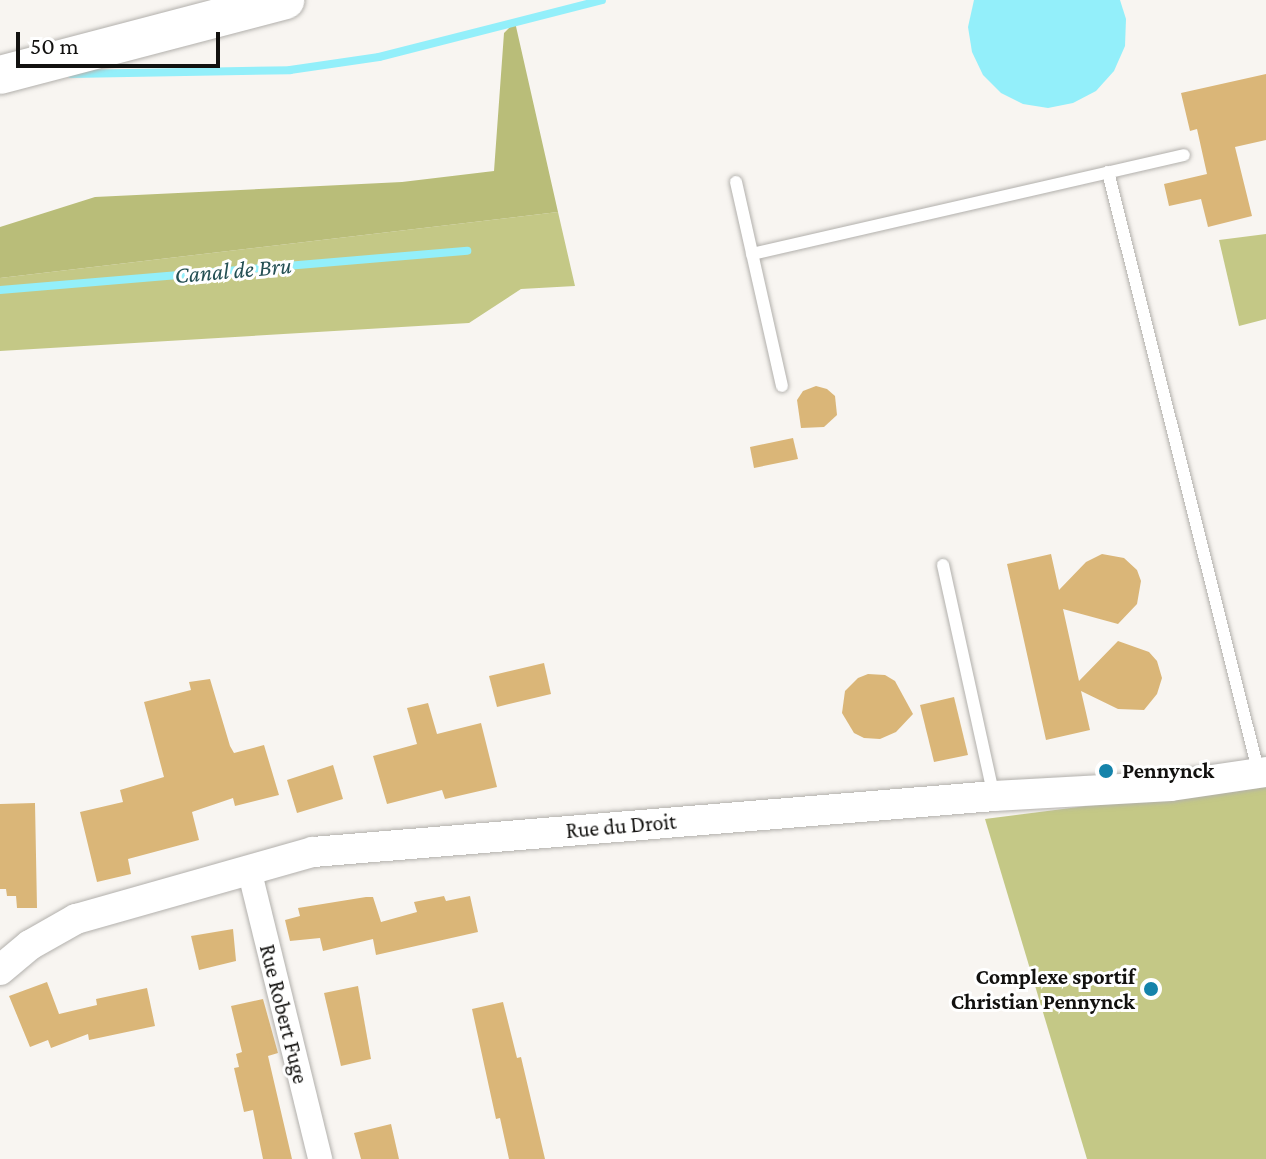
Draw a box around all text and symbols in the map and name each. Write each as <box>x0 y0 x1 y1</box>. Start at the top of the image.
scale bar <box>20 16 224 66</box>
text: 50 m <box>30 32 79 59</box>
water label: Canal de Bru <box>173 251 293 289</box>
place label: Pennynck <box>1122 758 1214 784</box>
marker: Pennynck <box>1097 762 1115 780</box>
street label: Rue du Droit <box>565 808 677 844</box>
street label: Rue Robert Fuge <box>254 942 314 1086</box>
place label: Complexe sportif Christian Pennynck <box>951 963 1135 1014</box>
marker: Complexe sportif Christian Pennynck <box>1142 980 1160 998</box>

